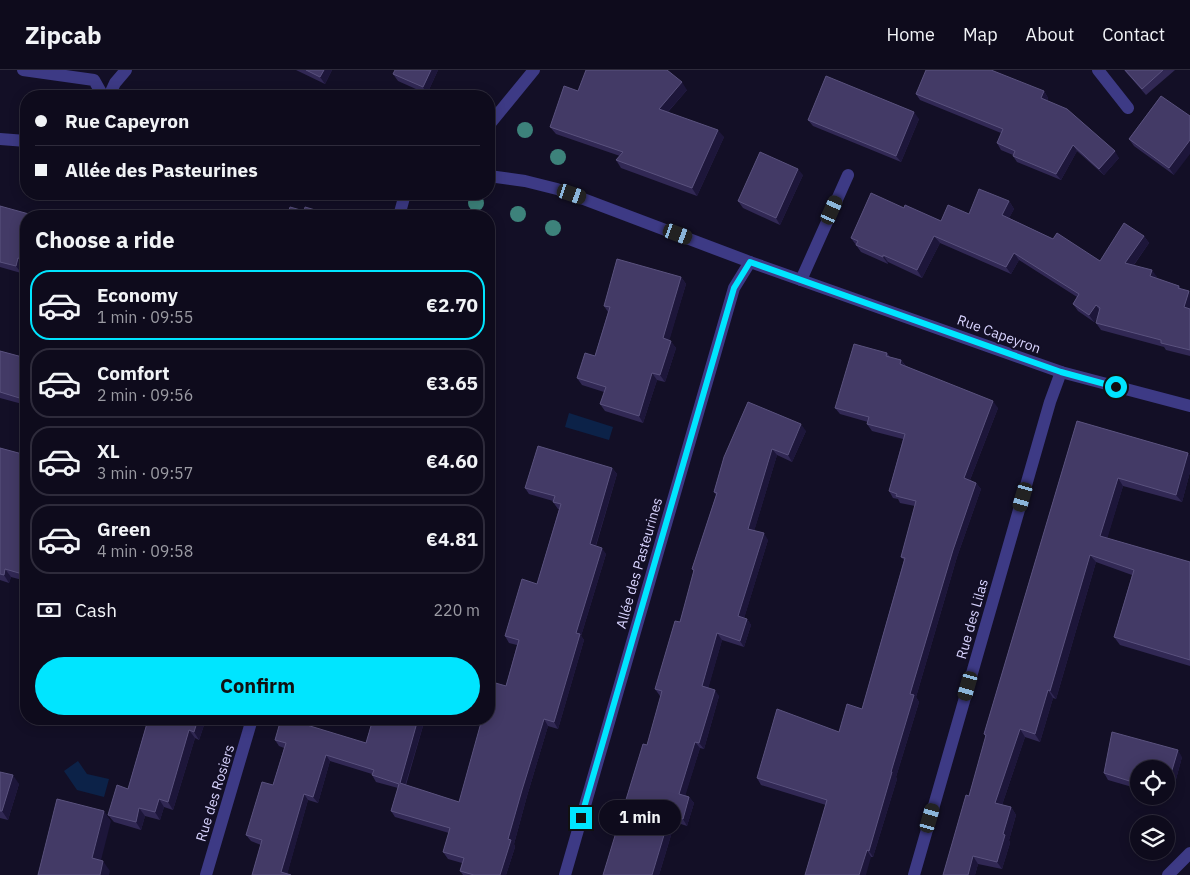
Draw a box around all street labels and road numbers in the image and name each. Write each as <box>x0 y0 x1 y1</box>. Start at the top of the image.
street label: Rue Capeyron <box>955 311 1043 357</box>
street label: Allée des Pasteurines <box>612 495 666 630</box>
street label: Rue des Lilas <box>952 577 992 661</box>
street label: Rue des Rosiers <box>192 742 238 844</box>

